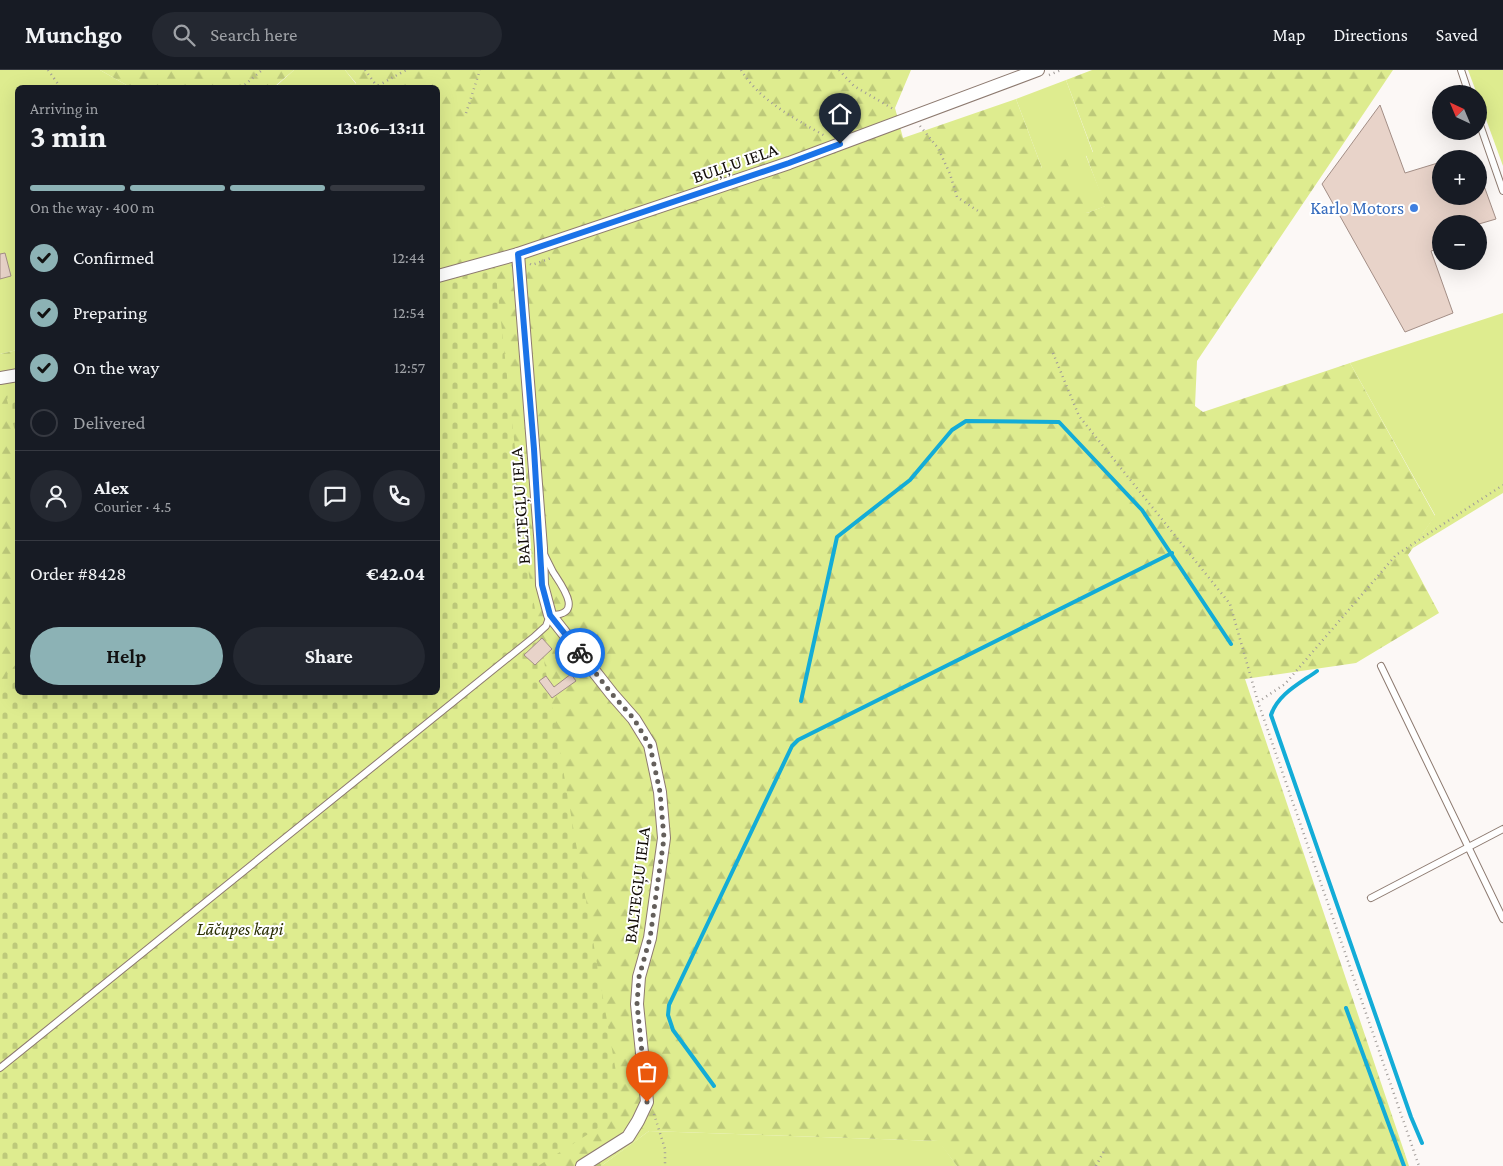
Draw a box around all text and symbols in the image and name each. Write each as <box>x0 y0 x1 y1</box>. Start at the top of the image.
search box <box>152 12 502 57</box>
text: Munchgo <box>25 21 122 48</box>
icon: search <box>170 21 198 49</box>
text: Search here <box>210 24 297 45</box>
text: Map <box>1273 25 1305 45</box>
text: Directions <box>1333 25 1408 45</box>
text: Saved <box>1436 25 1478 45</box>
north arrow <box>1432 85 1488 140</box>
map controls <box>1432 85 1487 270</box>
pin <box>819 93 861 144</box>
text: Arriving in <box>30 100 98 117</box>
icon: home <box>826 100 854 128</box>
text: 13:06–13:11 <box>336 117 425 138</box>
text: 3 min <box>30 118 107 154</box>
street label: BUĻĻU IELA <box>690 139 782 189</box>
button: + <box>1432 150 1487 205</box>
place label: Karlo Motors <box>1310 198 1404 218</box>
text: On the way · 400 m <box>30 199 155 216</box>
marker: Karlo Motors <box>1408 202 1420 214</box>
button: − <box>1432 215 1487 270</box>
icon: check <box>30 244 58 272</box>
text: Confirmed <box>73 247 154 268</box>
text: 12:44 <box>392 249 425 266</box>
icon: check <box>30 299 58 327</box>
text: Preparing <box>73 302 147 323</box>
text: 12:54 <box>393 304 425 321</box>
icon: check <box>30 354 58 382</box>
text: On the way <box>73 357 159 378</box>
text: 12:57 <box>394 359 425 376</box>
text: Delivered <box>73 412 146 433</box>
street label: BALTEGĻU IELA <box>506 446 536 565</box>
button: person <box>30 470 82 522</box>
button: chat <box>309 470 361 522</box>
button: phone <box>373 470 425 522</box>
text: Alex <box>94 477 129 498</box>
text: Courier · 4.5 <box>94 498 172 515</box>
text: Order #8428 <box>30 563 127 584</box>
text: €42.04 <box>366 563 425 584</box>
button: Help <box>30 627 223 685</box>
button: Share <box>233 627 425 685</box>
courier <box>555 628 605 678</box>
icon: bike <box>566 639 594 667</box>
street label: BALTEGĻU IELA <box>620 825 656 945</box>
park label: Lāčupes kapi <box>197 919 283 939</box>
pin <box>626 1051 668 1102</box>
icon: bag <box>633 1058 661 1086</box>

